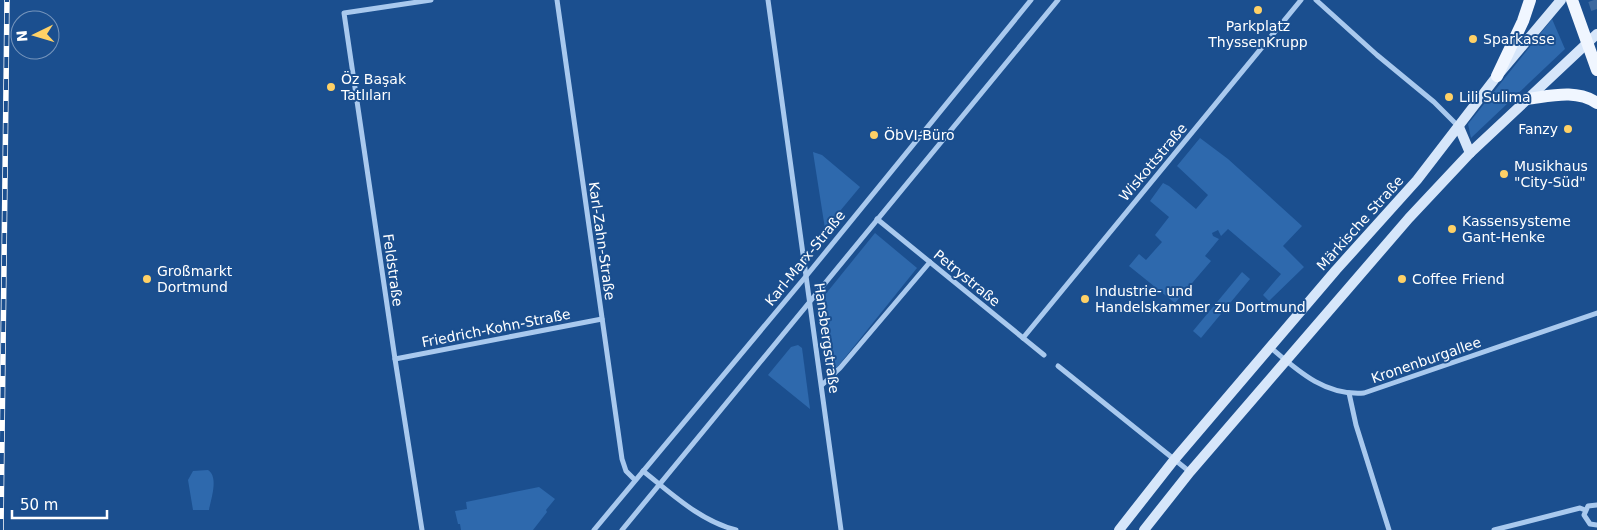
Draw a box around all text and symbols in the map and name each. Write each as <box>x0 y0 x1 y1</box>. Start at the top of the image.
marker: Parkplatz ThyssenKrupp <box>1252 4 1264 16</box>
north arrow <box>10 10 60 60</box>
place label: Parkplatz ThyssenKrupp <box>1207 18 1308 50</box>
text: N <box>14 30 31 43</box>
place label: Sparkasse <box>1483 31 1555 47</box>
marker: Sparkasse <box>1467 33 1479 45</box>
place label: Öz Başak Tatlıları <box>340 70 407 103</box>
marker: Öz Başak Tatlıları <box>325 81 337 93</box>
place label: Lili Sulima <box>1459 89 1531 105</box>
marker: Lili Sulima <box>1443 91 1455 103</box>
street label: Wiskottstraße <box>1116 120 1190 204</box>
place label: Fanzy <box>1518 121 1558 137</box>
marker: Fanzy <box>1562 123 1574 135</box>
place label: ÖbVI-Büro <box>884 126 955 143</box>
marker: ÖbVI-Büro <box>868 129 880 141</box>
place label: Musikhaus "City-Süd" <box>1514 158 1588 190</box>
marker: Musikhaus "City-Süd" <box>1498 168 1510 180</box>
street label: Märkische Straße <box>1313 173 1407 273</box>
street label: Karl-Zahn-Straße <box>586 181 618 301</box>
street label: Karl-Marx-Straße <box>762 207 848 309</box>
place label: Kassensysteme Gant-Henke <box>1462 213 1571 245</box>
marker: Kassensysteme Gant-Henke <box>1446 223 1458 235</box>
street label: Feldstraße <box>380 233 406 307</box>
street label: Petrystraße <box>931 246 1003 310</box>
place label: Großmarkt Dortmund <box>157 263 233 295</box>
place label: Coffee Friend <box>1412 271 1505 287</box>
marker: Großmarkt Dortmund <box>141 273 153 285</box>
marker: Coffee Friend <box>1396 273 1408 285</box>
street label: Hansbergstraße <box>811 282 843 394</box>
place label: Industrie- und Handelskammer zu Dortmund <box>1095 283 1306 315</box>
marker: Industrie- und Handelskammer zu Dortmund <box>1079 293 1091 305</box>
street label: Friedrich-Kohn-Straße <box>420 306 572 350</box>
street label: Kronenburgallee <box>1369 334 1483 386</box>
scale bar <box>12 488 108 520</box>
text: 50 m <box>20 496 58 514</box>

